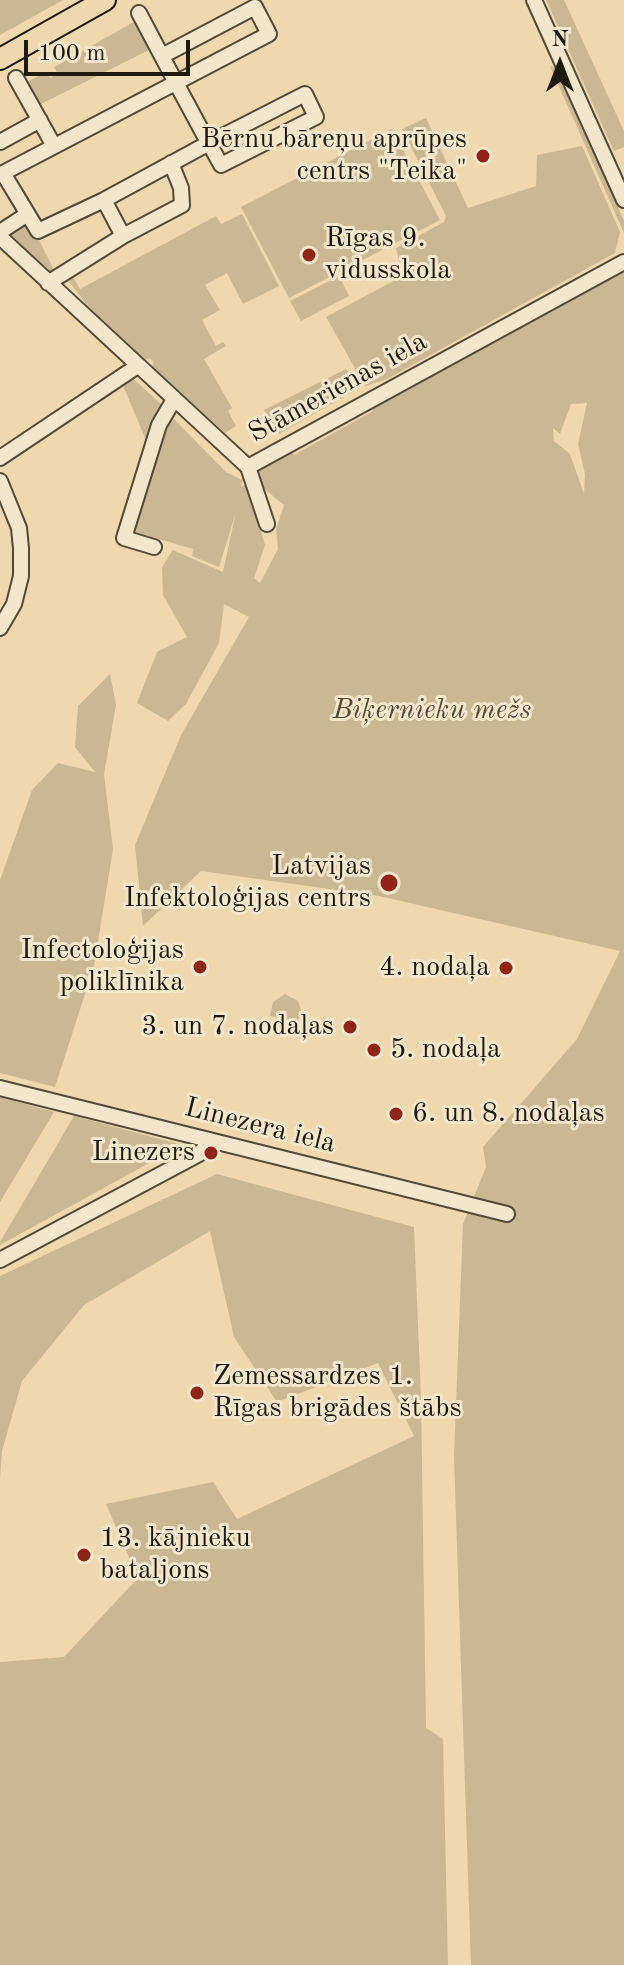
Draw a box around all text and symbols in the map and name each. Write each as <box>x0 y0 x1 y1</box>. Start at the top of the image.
scale bar <box>28 24 194 74</box>
north arrow <box>520 24 600 104</box>
text: N <box>552 29 568 51</box>
text: 100 m <box>38 42 106 66</box>
place label: Bērnu bāreņu aprūpes centrs "Teika" <box>201 123 467 189</box>
marker: Bērnu bāreņu aprūpes centrs "Teika" <box>474 147 492 165</box>
place label: Rīgas 9. vidusskola <box>325 222 451 288</box>
marker: Rīgas 9. vidusskola <box>300 246 318 264</box>
street label: Stāmerienas iela <box>243 325 433 451</box>
park label: Biķernieku mežs <box>333 694 531 728</box>
place label: Latvijas Infektoloģijas centrs <box>124 850 371 916</box>
marker: Latvijas Infektoloģijas centrs <box>378 872 400 894</box>
place label: Infectoloģijas poliklīnika <box>21 934 184 1000</box>
place label: 4. nodaļa <box>379 951 490 985</box>
marker: Infectoloģijas poliklīnika <box>191 958 209 976</box>
marker: 4. nodaļa <box>497 959 515 977</box>
place label: 3. un 7. nodaļas <box>141 1010 334 1044</box>
marker: 3. un 7. nodaļas <box>341 1018 359 1036</box>
place label: 5. nodaļa <box>390 1033 501 1067</box>
marker: 5. nodaļa <box>365 1041 383 1059</box>
street label: Linezera iela <box>181 1091 339 1161</box>
place label: 6. un 8. nodaļas <box>412 1097 605 1131</box>
marker: 6. un 8. nodaļas <box>387 1105 405 1123</box>
place label: Linezers <box>92 1136 195 1170</box>
marker: Linezers <box>202 1144 220 1162</box>
place label: Zemessardzes 1. Rīgas brigādes štābs <box>213 1360 462 1426</box>
marker: Zemessardzes 1. Rīgas brigādes štābs <box>188 1384 206 1402</box>
place label: 13. kājnieku bataljons <box>100 1522 251 1588</box>
marker: 13. kājnieku bataljons <box>75 1546 93 1564</box>

